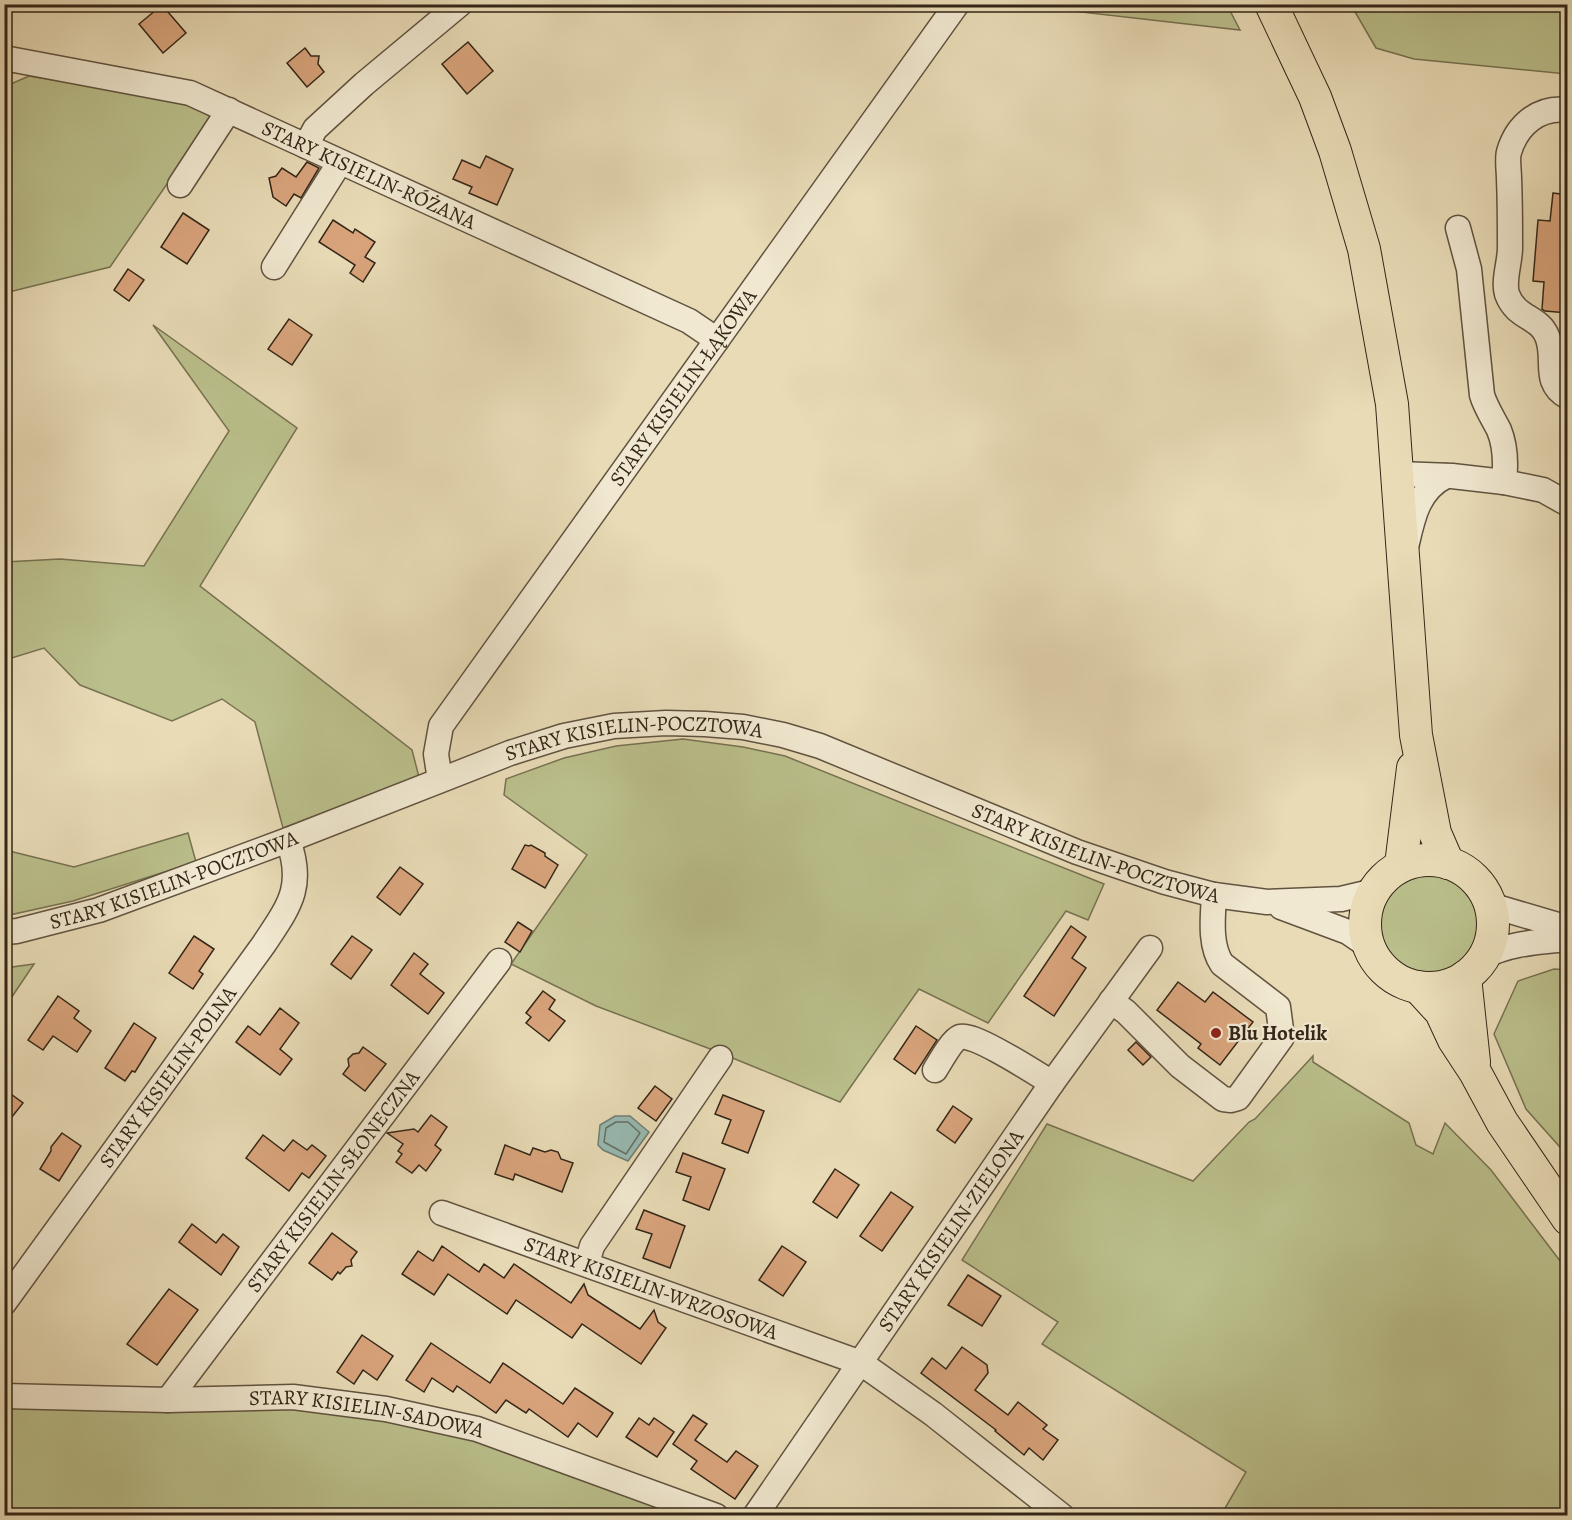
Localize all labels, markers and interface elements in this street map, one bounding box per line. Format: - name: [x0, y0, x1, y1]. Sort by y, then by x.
- street label: STARY KISIELIN-RÓŻANA: [257, 114, 481, 236]
- street label: STARY KISIELIN-ŁĄKOWA: [603, 282, 764, 492]
- street label: STARY KISIELIN-POCZTOWA: [502, 709, 766, 768]
- street label: STARY KISIELIN-POCZTOWA: [967, 796, 1223, 910]
- street label: STARY KISIELIN-POCZTOWA: [47, 823, 303, 936]
- street label: STARY KISIELIN-POLNA: [92, 980, 243, 1173]
- place label: Blu Hotelik: [1228, 1019, 1327, 1047]
- marker: Blu Hotelik: [1209, 1026, 1223, 1040]
- street label: STARY KISIELIN-SŁONECZNA: [240, 1064, 426, 1298]
- street label: STARY KISIELIN-ZIELONA: [872, 1123, 1030, 1337]
- street label: STARY KISIELIN-WRZOSOWA: [520, 1229, 783, 1346]
- street label: STARY KISIELIN-SADOWA: [249, 1383, 489, 1445]

